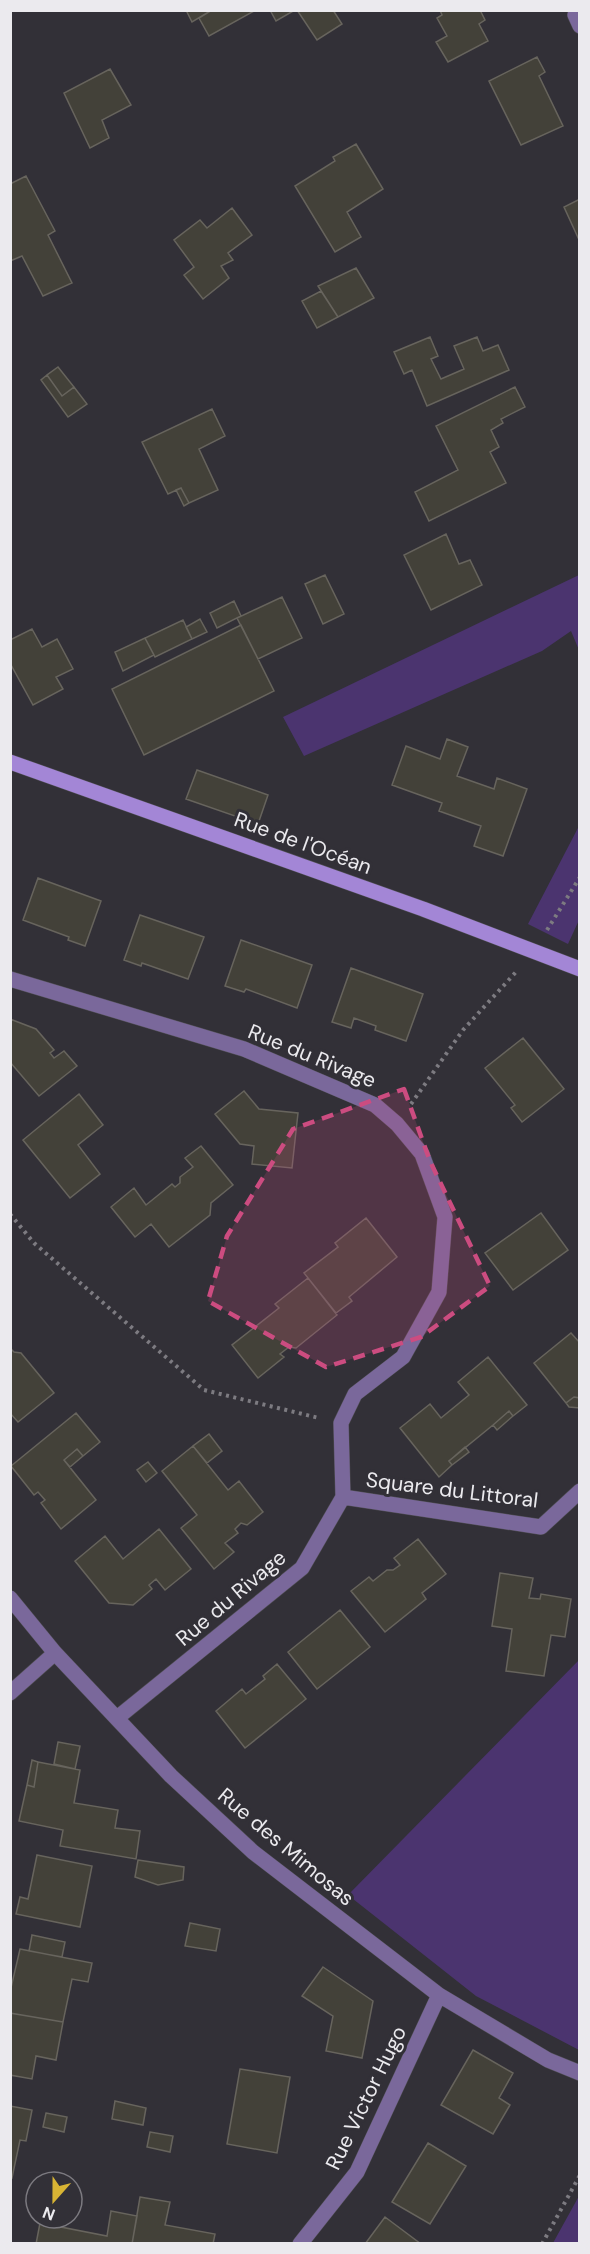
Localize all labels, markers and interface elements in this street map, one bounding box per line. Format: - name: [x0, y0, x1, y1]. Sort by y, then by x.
- street label: Rue de l'Océan: [230, 805, 376, 881]
- street label: Rue du Rivage: [244, 1018, 380, 1094]
- street label: Square du Littoral: [364, 1466, 540, 1514]
- street label: Rue du Rivage: [170, 1544, 292, 1652]
- street label: Rue des Mimosas: [212, 1782, 360, 1912]
- street label: Rue Victor Hugo: [319, 2021, 413, 2175]
- north arrow: [24, 2170, 84, 2230]
- text: N: [40, 2202, 58, 2225]

